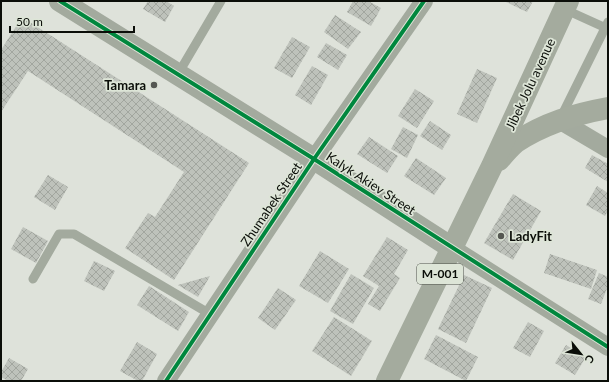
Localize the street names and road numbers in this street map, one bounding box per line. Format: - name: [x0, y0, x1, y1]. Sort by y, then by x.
- street label: Jibek Jolu avenue: [502, 35, 558, 132]
- street label: Kalyk Akiev Street: [323, 148, 419, 218]
- street label: Zhumabek Street: [237, 159, 305, 249]
- road number: М-001: [417, 264, 463, 284]

